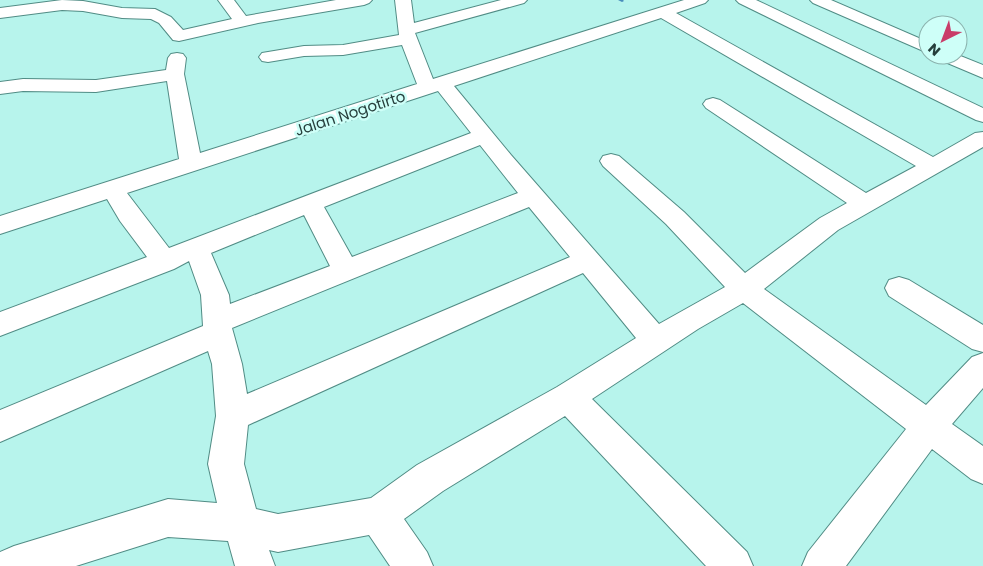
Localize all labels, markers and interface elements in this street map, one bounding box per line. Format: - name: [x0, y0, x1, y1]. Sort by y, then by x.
- north arrow: [918, 15, 968, 65]
- text: N: [924, 39, 945, 61]
- street label: Jalan Nogotirto: [292, 85, 408, 141]

